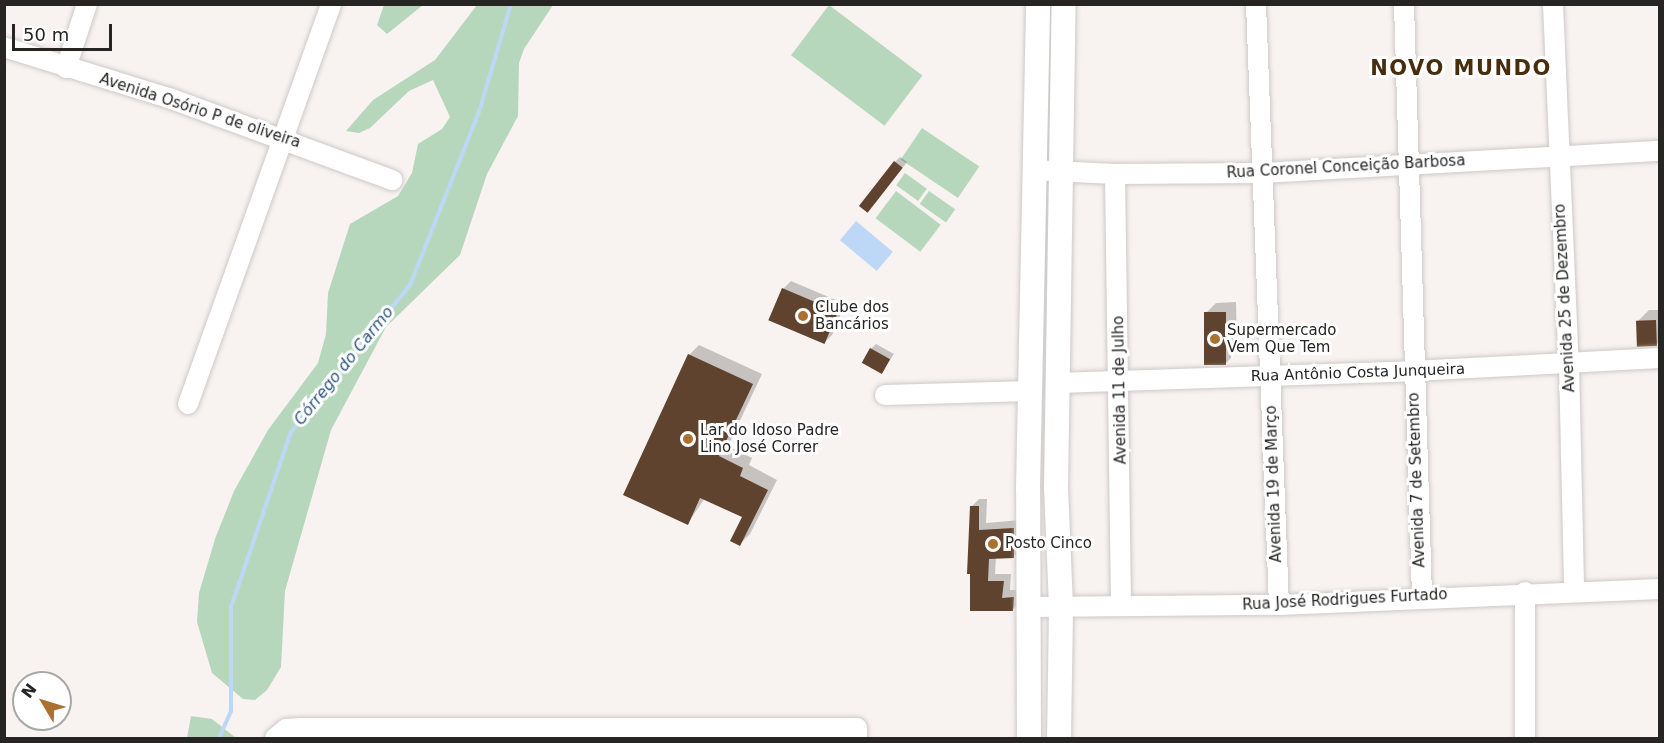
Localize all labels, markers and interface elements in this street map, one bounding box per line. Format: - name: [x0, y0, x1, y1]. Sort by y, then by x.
- scale bar: [15, 12, 116, 50]
- text: 50 m: [23, 24, 69, 45]
- district label: NOVO MUNDO: [1370, 55, 1552, 81]
- street label: Avenida Osório P de oliveira: [97, 70, 303, 152]
- street label: Rua Coronel Conceição Barbosa: [1226, 152, 1466, 182]
- street label: Avenida 25 de Dezembro: [1551, 203, 1579, 393]
- place label: Clube dos Bancários: [815, 298, 889, 333]
- water label: Córrego do Carmo: [290, 303, 398, 429]
- marker: Clube dos Bancários: [796, 309, 810, 323]
- street label: Avenida 11 de Julho: [1110, 315, 1130, 465]
- place label: Supermercado Vem Que Tem: [1227, 321, 1336, 356]
- marker: Supermercado Vem Que Tem: [1208, 332, 1222, 346]
- street label: Rua Antônio Costa Junqueira: [1251, 360, 1465, 386]
- street label: Avenida 7 de Setembro: [1405, 392, 1429, 568]
- street label: Avenida 19 de Março: [1262, 405, 1286, 563]
- place label: Lar do Idoso Padre Lino José Correr: [700, 421, 839, 456]
- marker: Lar do Idoso Padre Lino José Correr: [681, 432, 695, 446]
- place label: Posto Cinco: [1005, 535, 1092, 553]
- marker: Posto Cinco: [986, 537, 1000, 551]
- street label: Rua José Rodrigues Furtado: [1242, 586, 1448, 614]
- north arrow: [12, 671, 72, 731]
- text: N: [17, 680, 41, 702]

